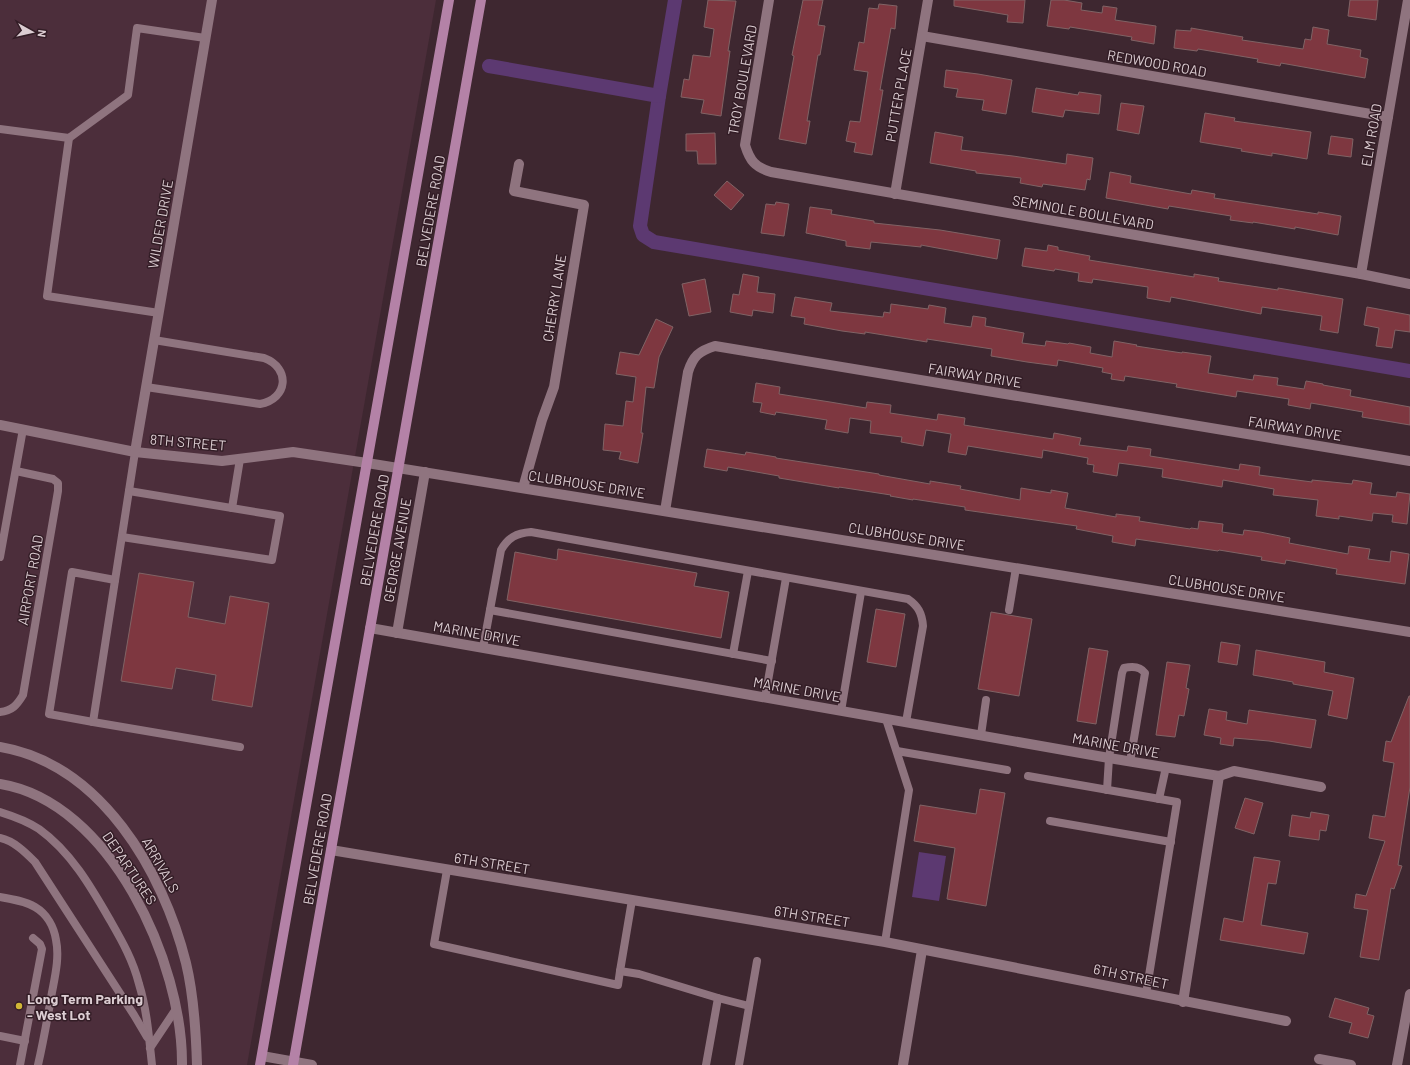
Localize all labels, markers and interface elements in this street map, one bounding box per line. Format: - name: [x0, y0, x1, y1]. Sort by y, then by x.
- north arrow: [12, 12, 52, 52]
- street label: TROY BOULEVARD: [724, 24, 760, 136]
- text: N: [35, 29, 49, 38]
- street label: REDWOOD ROAD: [1106, 46, 1208, 80]
- street label: PUTTER PLACE: [881, 47, 915, 143]
- street label: ELM ROAD: [1357, 102, 1385, 168]
- street label: BELVEDERE ROAD: [412, 154, 448, 268]
- street label: WILDER DRIVE: [144, 178, 176, 270]
- street label: SEMINOLE BOULEVARD: [1011, 191, 1155, 233]
- street label: CHERRY LANE: [539, 253, 569, 343]
- street label: FAIRWAY DRIVE: [927, 359, 1023, 391]
- street label: FAIRWAY DRIVE: [1247, 412, 1343, 444]
- street label: 8TH STREET: [149, 430, 227, 454]
- street label: CLUBHOUSE DRIVE: [527, 466, 647, 502]
- street label: BELVEDERE ROAD: [356, 473, 392, 587]
- street label: GEORGE AVENUE: [379, 497, 415, 603]
- street label: CLUBHOUSE DRIVE: [847, 518, 967, 554]
- street label: AIRPORT ROAD: [14, 534, 46, 626]
- street label: CLUBHOUSE DRIVE: [1167, 570, 1287, 606]
- street label: MARINE DRIVE: [432, 617, 522, 649]
- street label: MARINE DRIVE: [752, 673, 842, 705]
- street label: MARINE DRIVE: [1071, 729, 1161, 761]
- street label: BELVEDERE ROAD: [299, 792, 335, 906]
- street label: DEPARTURES: [99, 828, 161, 908]
- street label: ARRIVALS: [139, 834, 183, 896]
- street label: 6TH STREET: [453, 849, 531, 877]
- street label: 6TH STREET: [773, 902, 851, 930]
- street label: 6TH STREET: [1092, 960, 1170, 992]
- place label: Long Term Parking - West Lot: [27, 990, 143, 1023]
- marker: Long Term Parking - West Lot: [14, 1001, 24, 1011]

